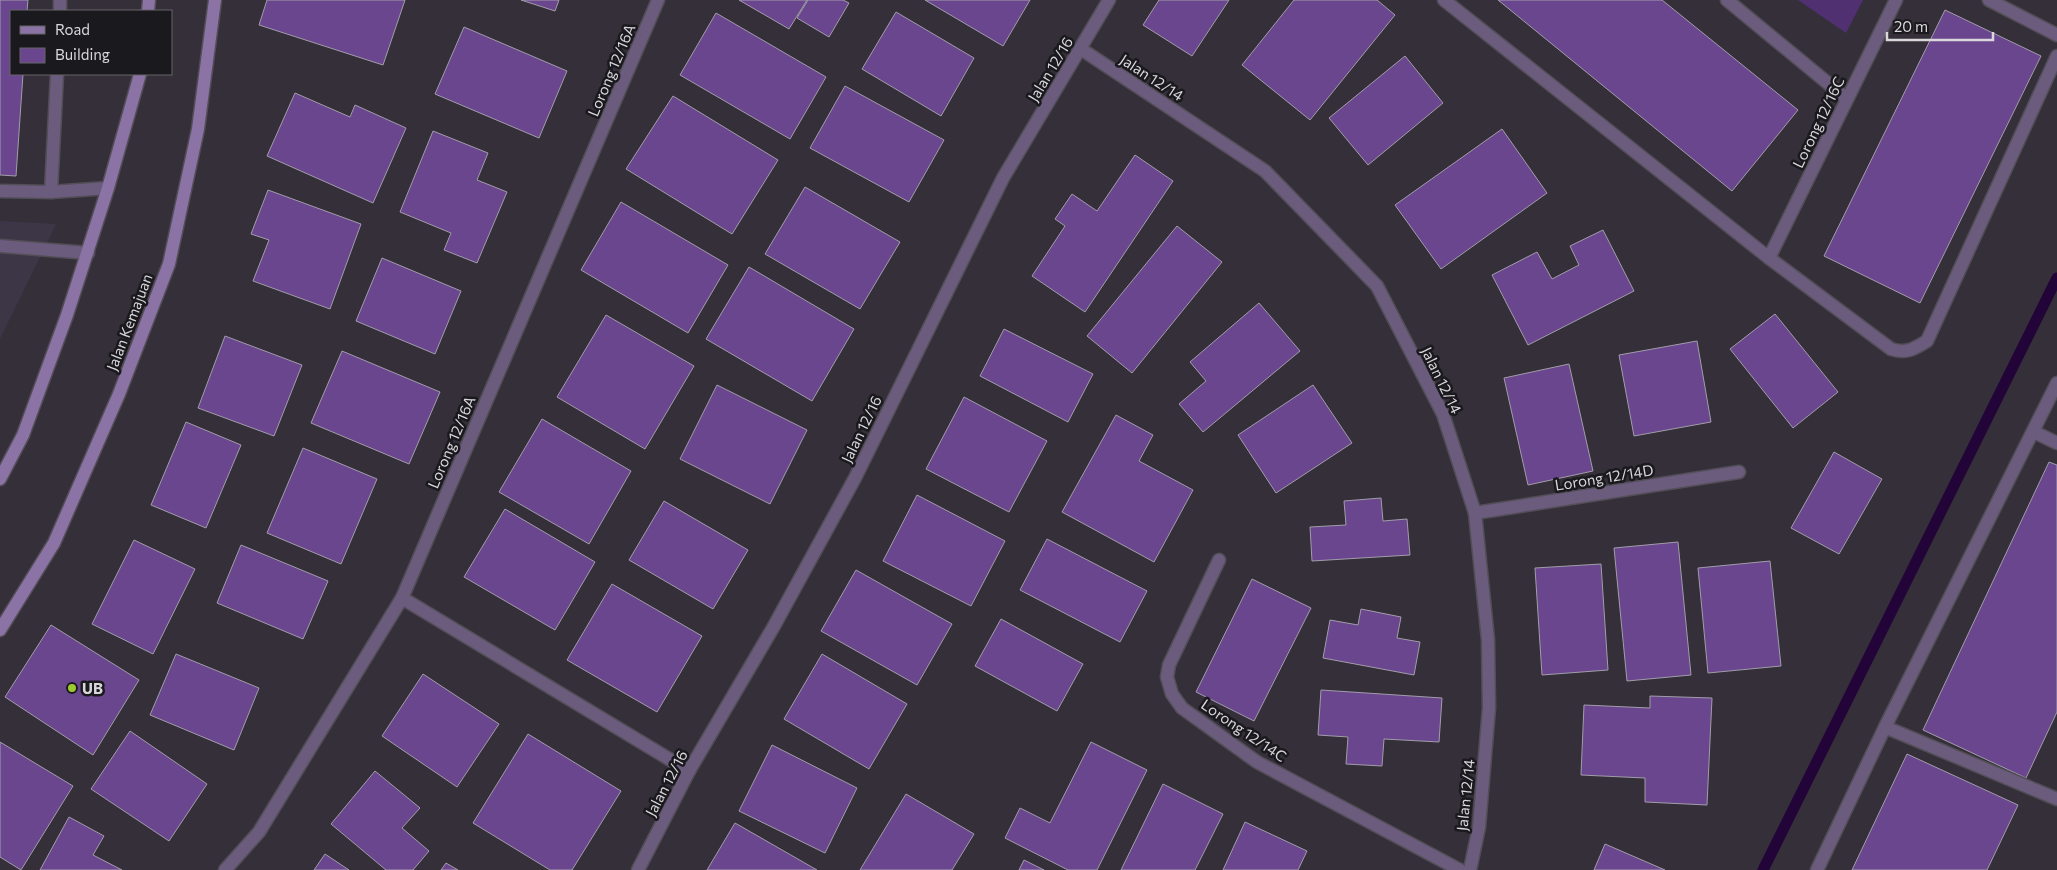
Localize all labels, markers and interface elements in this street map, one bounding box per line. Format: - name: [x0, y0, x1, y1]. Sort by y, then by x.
- legend: [10, 10, 172, 75]
- scale bar: [1887, 10, 1993, 42]
- text: 20 m: [1894, 17, 1928, 35]
- text: Road: [55, 20, 90, 38]
- street label: Lorong 12/16A: [583, 21, 639, 119]
- street label: Jalan 12/16: [1024, 33, 1076, 105]
- text: Building: [55, 45, 110, 63]
- street label: Jalan 12/14: [1117, 50, 1187, 104]
- street label: Lorong 12/16C: [1788, 74, 1848, 170]
- street label: Jalan Kemajuan: [102, 271, 156, 373]
- street label: Jalan 12/14: [1418, 344, 1466, 416]
- street label: Lorong 12/16A: [423, 393, 479, 491]
- street label: Jalan 12/16: [837, 393, 885, 465]
- street label: Lorong 12/14D: [1553, 460, 1655, 494]
- place label: UB: [82, 679, 103, 697]
- marker: UB: [66, 682, 78, 694]
- street label: Lorong 12/14C: [1198, 695, 1290, 765]
- street label: Jalan 12/16: [641, 747, 691, 819]
- street label: Jalan 12/14: [1452, 758, 1478, 832]

